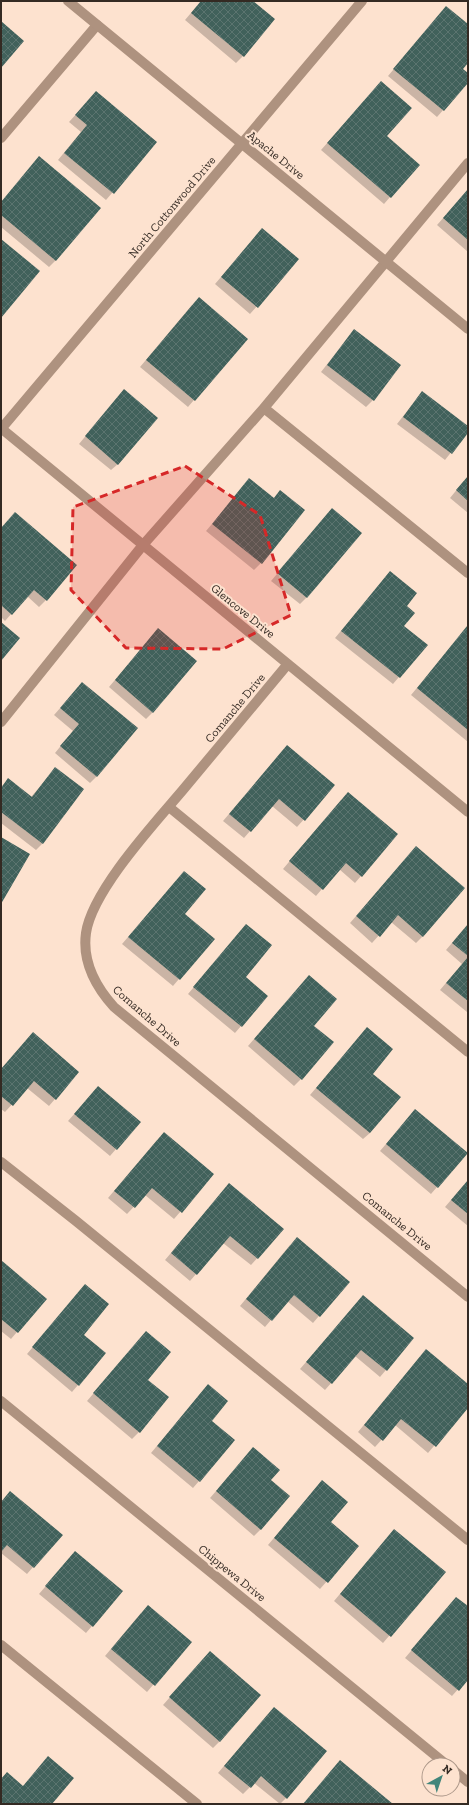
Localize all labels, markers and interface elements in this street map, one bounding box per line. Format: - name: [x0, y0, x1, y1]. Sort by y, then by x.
- street label: Apache Drive: [245, 128, 307, 182]
- street label: North Cottonwood Drive: [125, 153, 219, 261]
- street label: Glencove Drive: [208, 581, 278, 641]
- street label: Comanche Drive: [202, 670, 268, 745]
- street label: Comanche Drive: [110, 983, 184, 1050]
- street label: Comanche Drive: [359, 1189, 435, 1254]
- street label: Chippewa Drive: [196, 1542, 269, 1605]
- north arrow: [421, 1757, 461, 1797]
- text: N: [440, 1762, 455, 1778]

